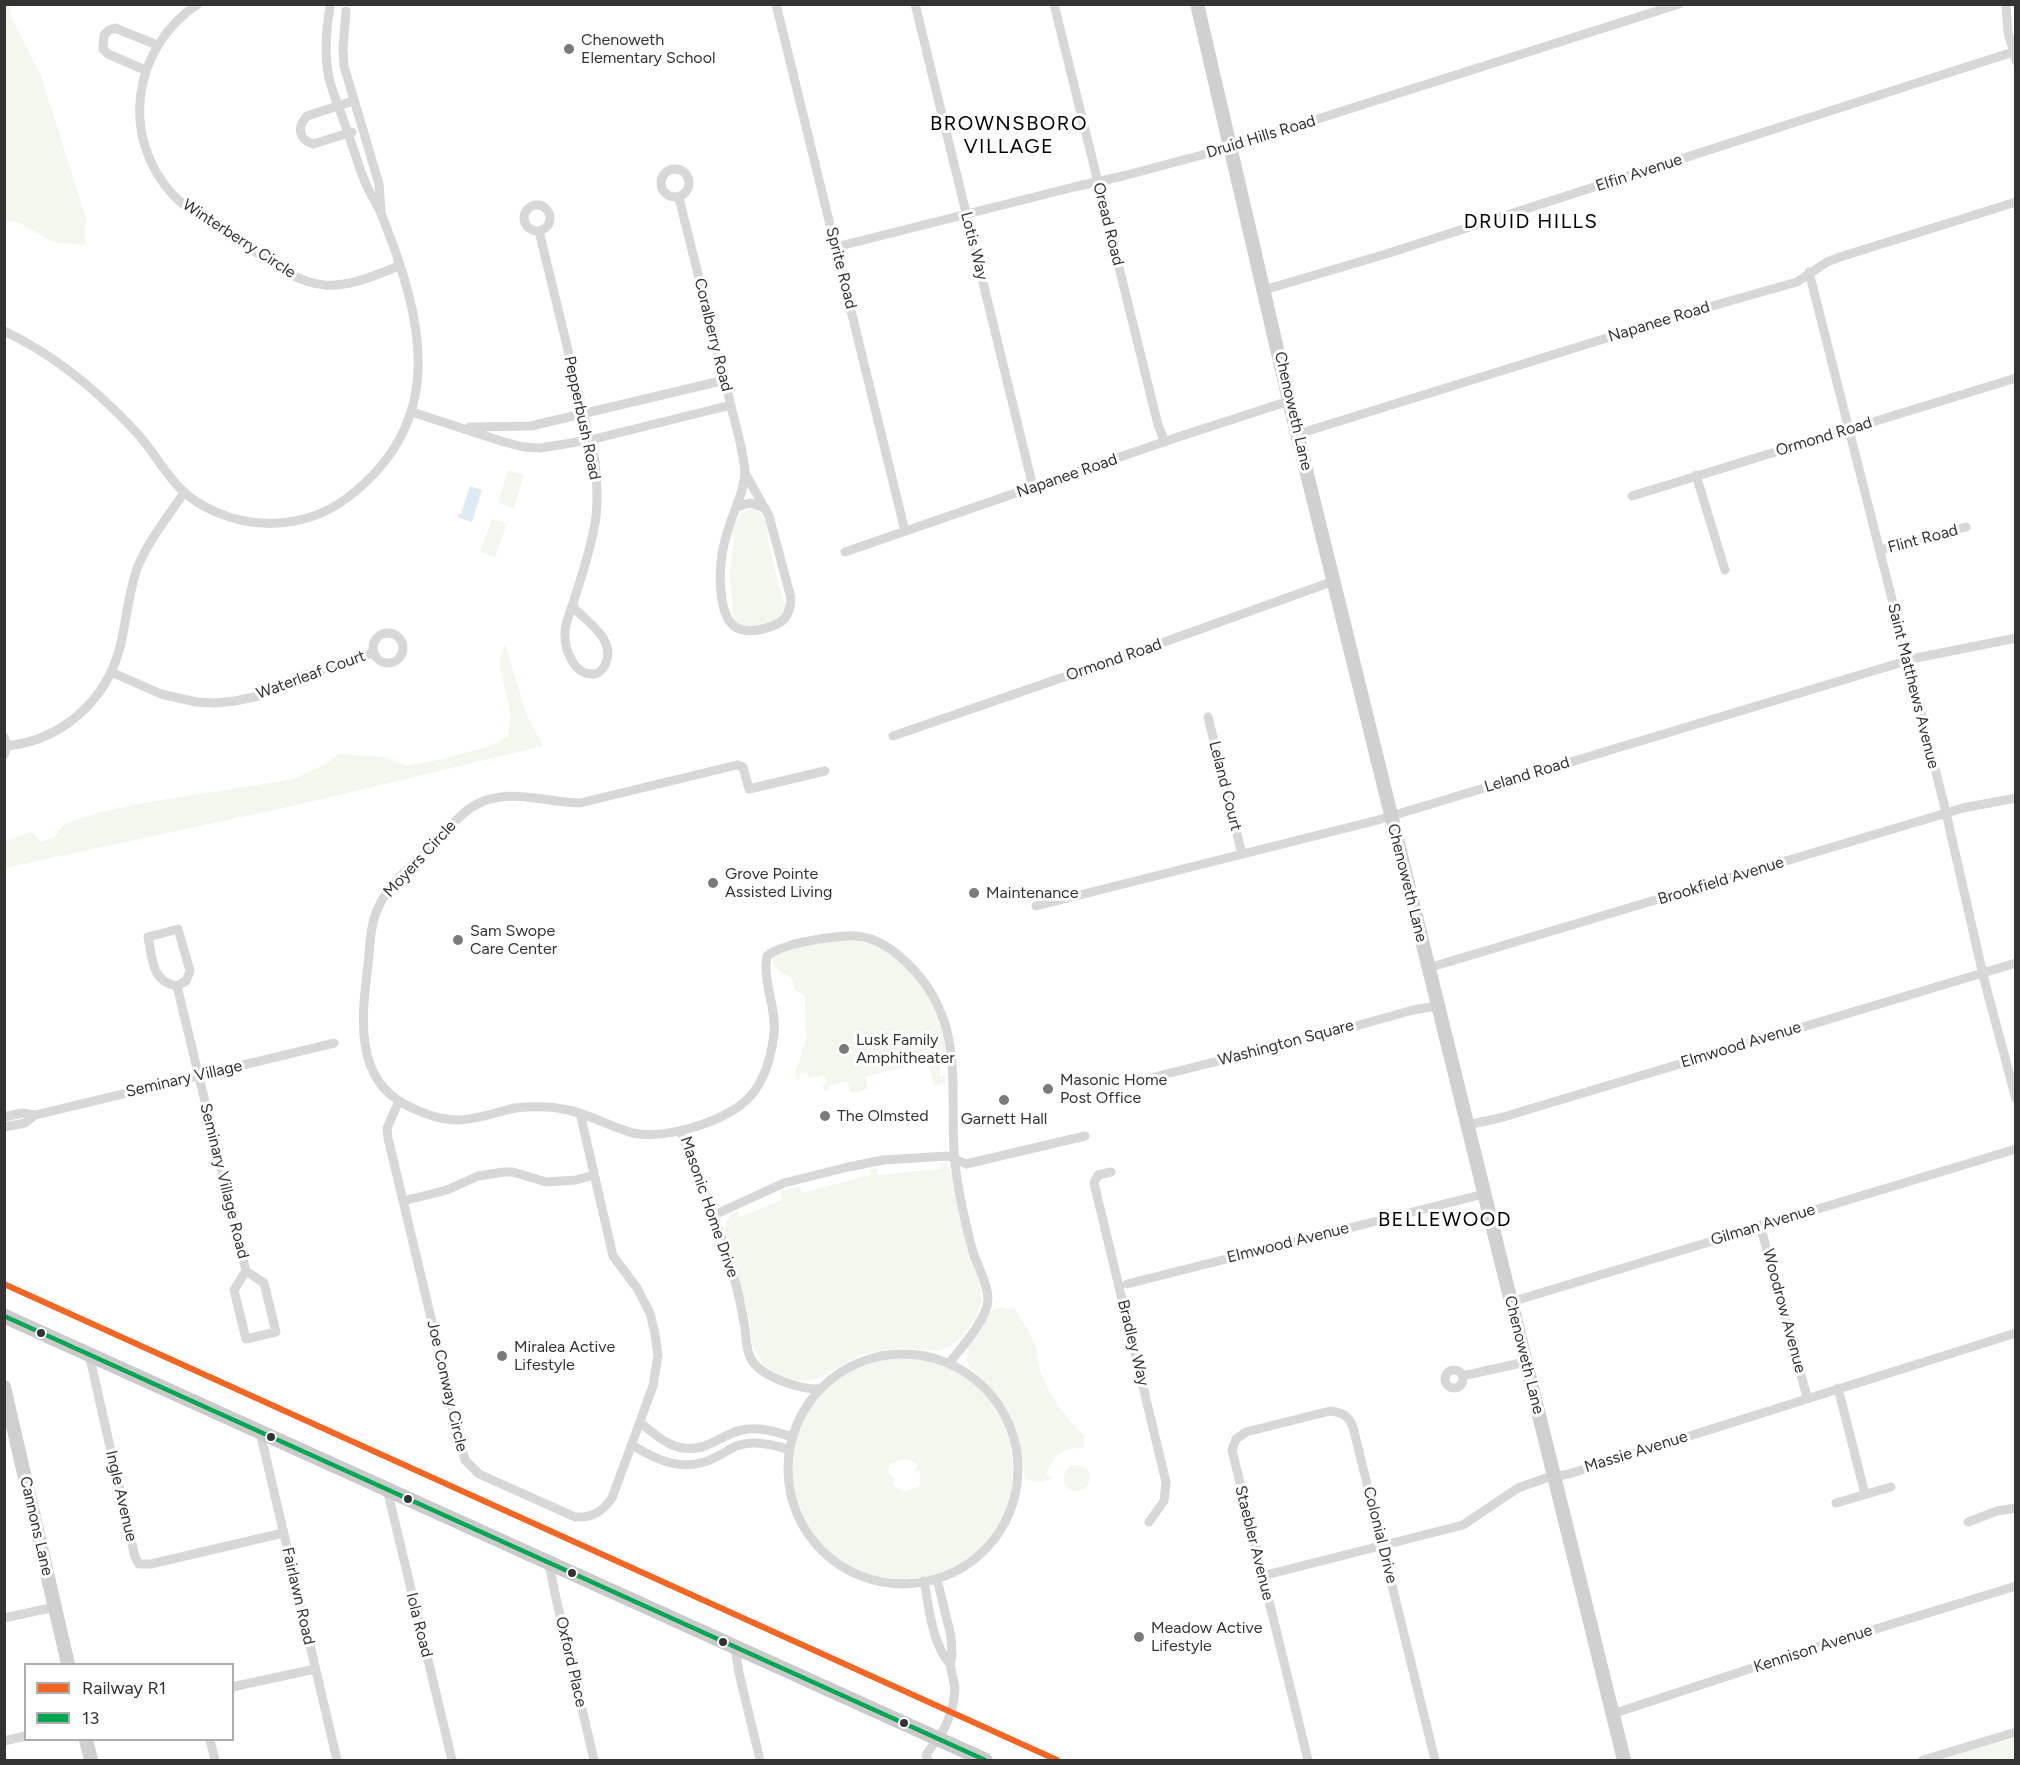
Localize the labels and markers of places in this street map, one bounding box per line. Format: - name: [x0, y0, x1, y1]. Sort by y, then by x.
- place label: Chenoweth Elementary School: [581, 30, 715, 68]
- marker: Chenoweth Elementary School: [562, 42, 576, 56]
- place label: Grove Pointe Assisted Living: [725, 864, 832, 902]
- marker: Grove Pointe Assisted Living: [706, 876, 720, 890]
- place label: Maintenance: [986, 883, 1078, 903]
- marker: Maintenance: [967, 886, 981, 900]
- place label: Sam Swope Care Center: [470, 921, 557, 959]
- marker: Sam Swope Care Center: [451, 933, 465, 947]
- place label: Lusk Family Amphitheater: [856, 1030, 955, 1068]
- marker: Lusk Family Amphitheater: [837, 1042, 851, 1056]
- place label: Masonic Home Post Office: [1060, 1070, 1167, 1108]
- marker: Masonic Home Post Office: [1041, 1082, 1055, 1096]
- marker: Garnett Hall: [997, 1093, 1011, 1107]
- place label: The Olmsted: [837, 1106, 929, 1126]
- marker: The Olmsted: [818, 1109, 832, 1123]
- place label: Garnett Hall: [961, 1109, 1047, 1129]
- unlabelled marker: [35, 1327, 47, 1339]
- place label: Miralea Active Lifestyle: [514, 1337, 615, 1375]
- marker: Miralea Active Lifestyle: [495, 1349, 509, 1363]
- unlabelled marker: [265, 1431, 277, 1443]
- unlabelled marker: [402, 1493, 414, 1505]
- unlabelled marker: [566, 1567, 578, 1579]
- place label: Meadow Active Lifestyle: [1151, 1618, 1262, 1656]
- marker: Meadow Active Lifestyle: [1132, 1630, 1146, 1644]
- unlabelled marker: [717, 1636, 729, 1648]
- unlabelled marker: [898, 1717, 910, 1729]

